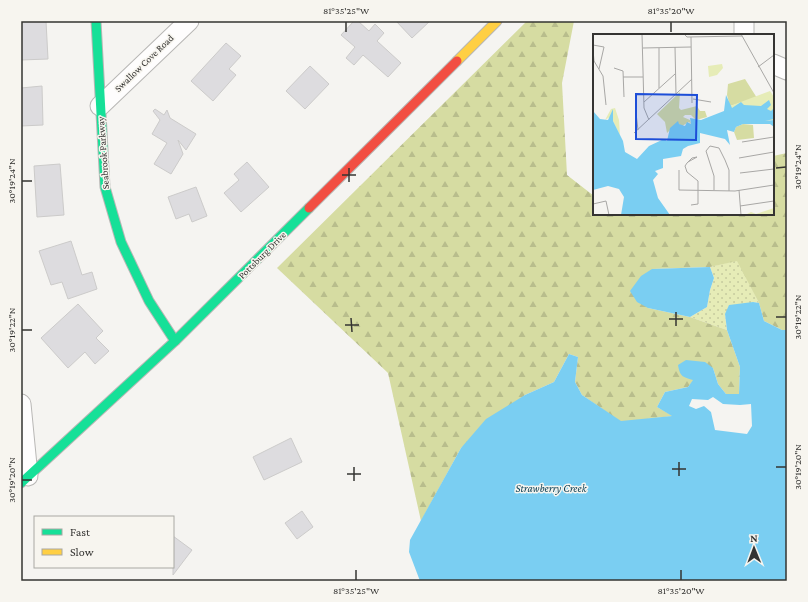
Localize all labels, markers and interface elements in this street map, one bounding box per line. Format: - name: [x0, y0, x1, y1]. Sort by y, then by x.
- text: 81°35'25"W: [323, 5, 370, 16]
- text: 81°35'20"W: [647, 5, 695, 16]
- street label: Swallow Cove Road: [112, 32, 176, 94]
- inset map: [593, 34, 774, 215]
- street label: Seabrook Parkway: [95, 116, 111, 190]
- text: 30°19'24"N: [792, 144, 803, 190]
- text: 30°19'24"N: [6, 158, 17, 204]
- street label: Pottsburg Drive: [236, 229, 288, 281]
- text: 30°19'22"N: [792, 294, 803, 339]
- text: 30°19'22"N: [6, 307, 17, 352]
- text: 30°19'20"N: [792, 444, 803, 490]
- text: 30°19'20"N: [6, 457, 17, 503]
- water label: Strawberry Creek: [516, 482, 588, 495]
- legend: [34, 516, 174, 568]
- text: Fast: [70, 525, 91, 539]
- north arrow: [734, 528, 774, 568]
- text: N: [750, 532, 758, 544]
- text: Slow: [70, 545, 94, 559]
- text: 81°35'25"W: [333, 585, 380, 596]
- text: 81°35'20"W: [657, 585, 705, 596]

